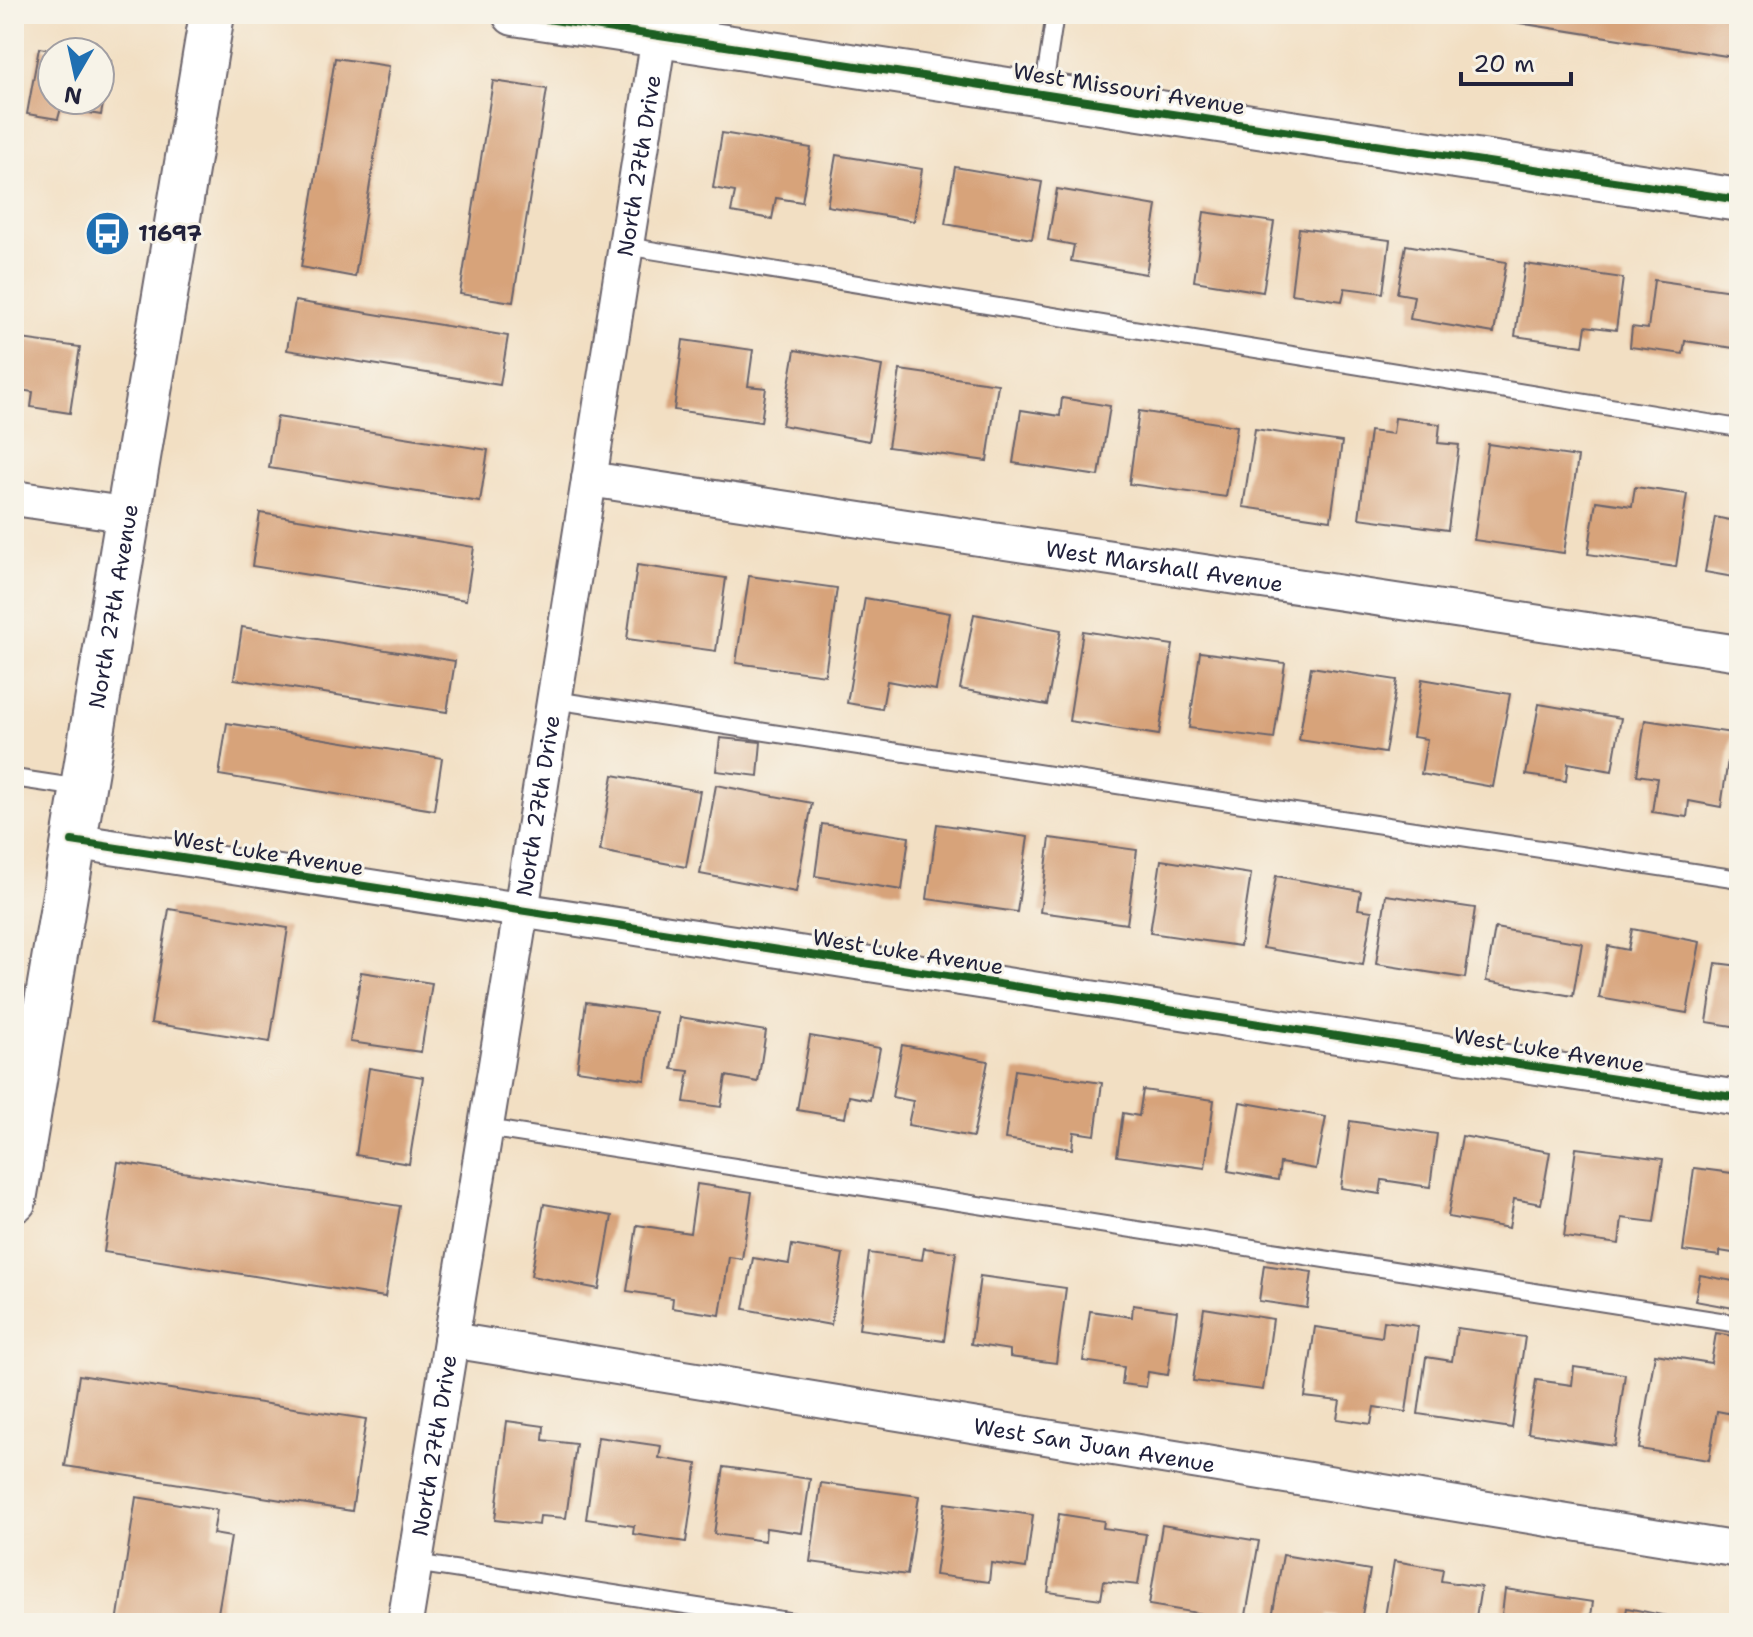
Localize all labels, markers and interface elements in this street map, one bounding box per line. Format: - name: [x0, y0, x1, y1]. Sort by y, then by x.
- north arrow: [36, 36, 116, 116]
- scale bar: [1461, 36, 1571, 86]
- text: 20 m: [1473, 48, 1535, 80]
- street label: West Missouri Avenue: [1011, 56, 1247, 122]
- street label: North 27th Drive: [610, 73, 667, 258]
- text: N: [62, 80, 84, 111]
- bus stop icon: 11697: [83, 209, 131, 257]
- place label: 11697: [138, 219, 202, 248]
- street label: North 27th Avenue: [82, 502, 145, 711]
- street label: West Marshall Avenue: [1044, 534, 1285, 598]
- street label: North 27th Drive: [509, 713, 566, 899]
- street label: West Luke Avenue: [170, 824, 366, 882]
- street label: West Luke Avenue: [810, 923, 1006, 981]
- street label: West Luke Avenue: [1451, 1021, 1647, 1079]
- street label: North 27th Drive: [405, 1353, 463, 1538]
- street label: West San Juan Avenue: [972, 1411, 1217, 1479]

